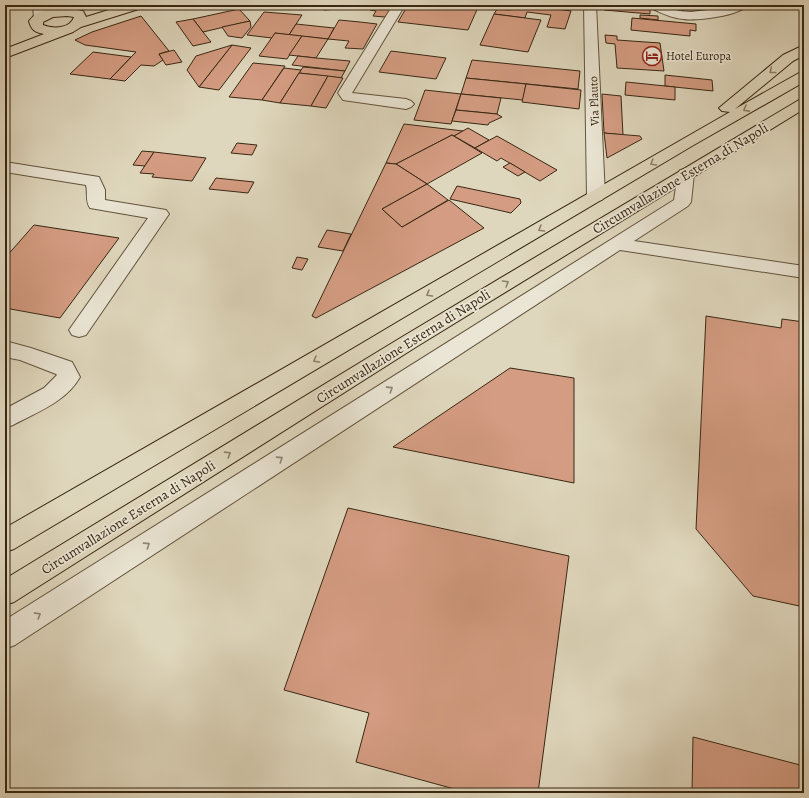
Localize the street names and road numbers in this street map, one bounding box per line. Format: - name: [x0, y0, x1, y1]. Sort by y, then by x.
- street label: Via Plauto: [585, 76, 603, 127]
- street label: Circumvallazione Esterna di Napoli: [589, 118, 772, 239]
- street label: Circumvallazione Esterna di Napoli: [313, 285, 494, 408]
- street label: Circumvallazione Esterna di Napoli: [38, 456, 219, 579]

